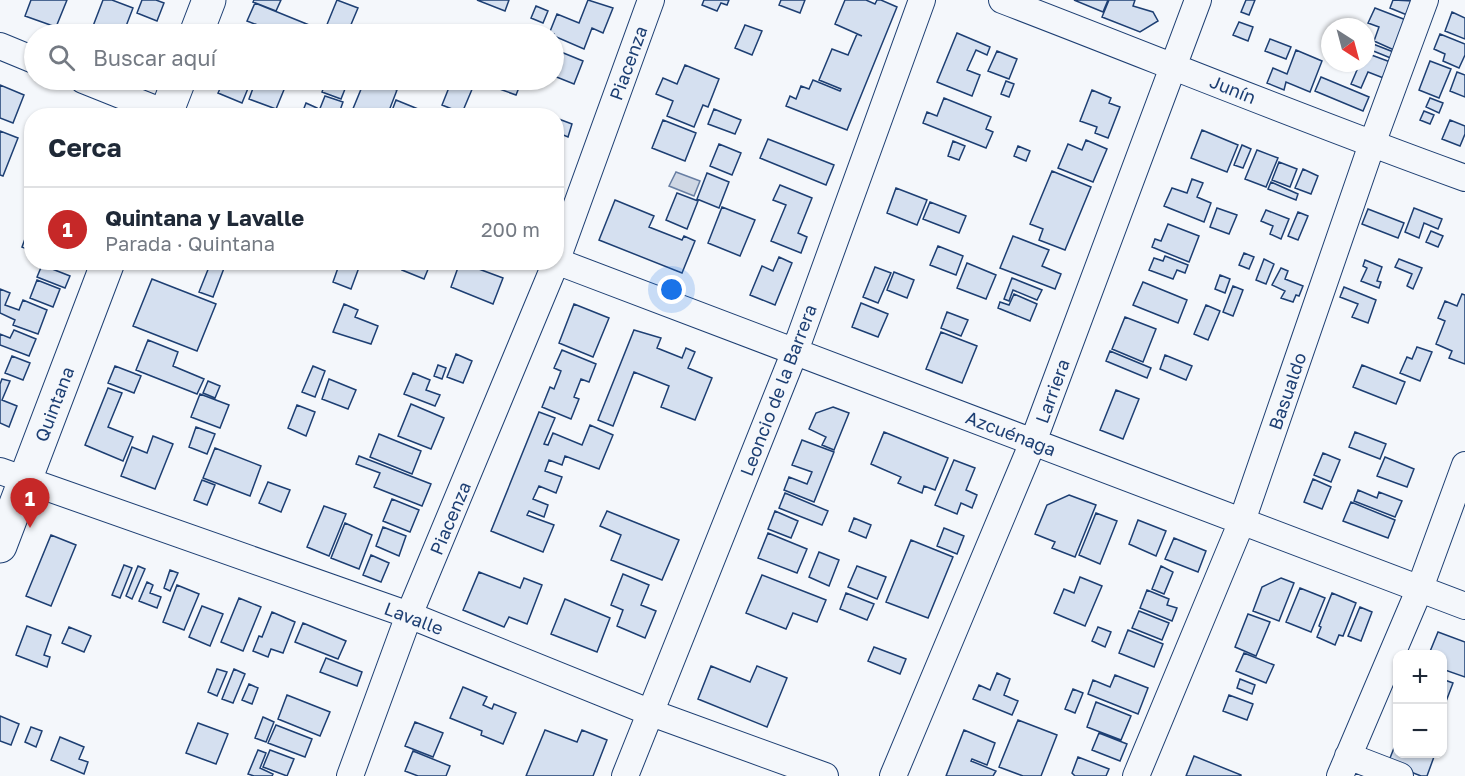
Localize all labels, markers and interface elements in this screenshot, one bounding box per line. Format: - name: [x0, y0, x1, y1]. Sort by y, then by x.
- north arrow: [1321, 18, 1375, 72]
- street label: Piacenza: [604, 23, 652, 103]
- search box: [24, 24, 564, 90]
- icon: search: [45, 41, 78, 74]
- text: Buscar aquí: [93, 44, 216, 71]
- street label: Junín: [1207, 70, 1259, 108]
- text: Cerca: [48, 132, 122, 163]
- text: Quintana y Lavalle: [105, 204, 304, 231]
- text: 1: [62, 217, 73, 241]
- text: 200 m: [481, 217, 540, 241]
- text: Parada · Quintana: [105, 231, 275, 255]
- your location: [657, 275, 686, 304]
- street label: Leoncio de la Barrera: [735, 301, 821, 479]
- street label: Basualdo: [1264, 349, 1310, 433]
- street label: Larriera: [1030, 356, 1074, 426]
- street label: Quintana: [30, 363, 78, 445]
- street label: Azcuénaga: [963, 406, 1059, 460]
- pin: 1: [10, 478, 50, 528]
- street label: Piacenza: [425, 478, 475, 558]
- street label: Lavalle: [381, 597, 447, 639]
- map controls: [1393, 650, 1447, 758]
- button: +: [1393, 650, 1447, 704]
- button: −: [1393, 704, 1447, 758]

